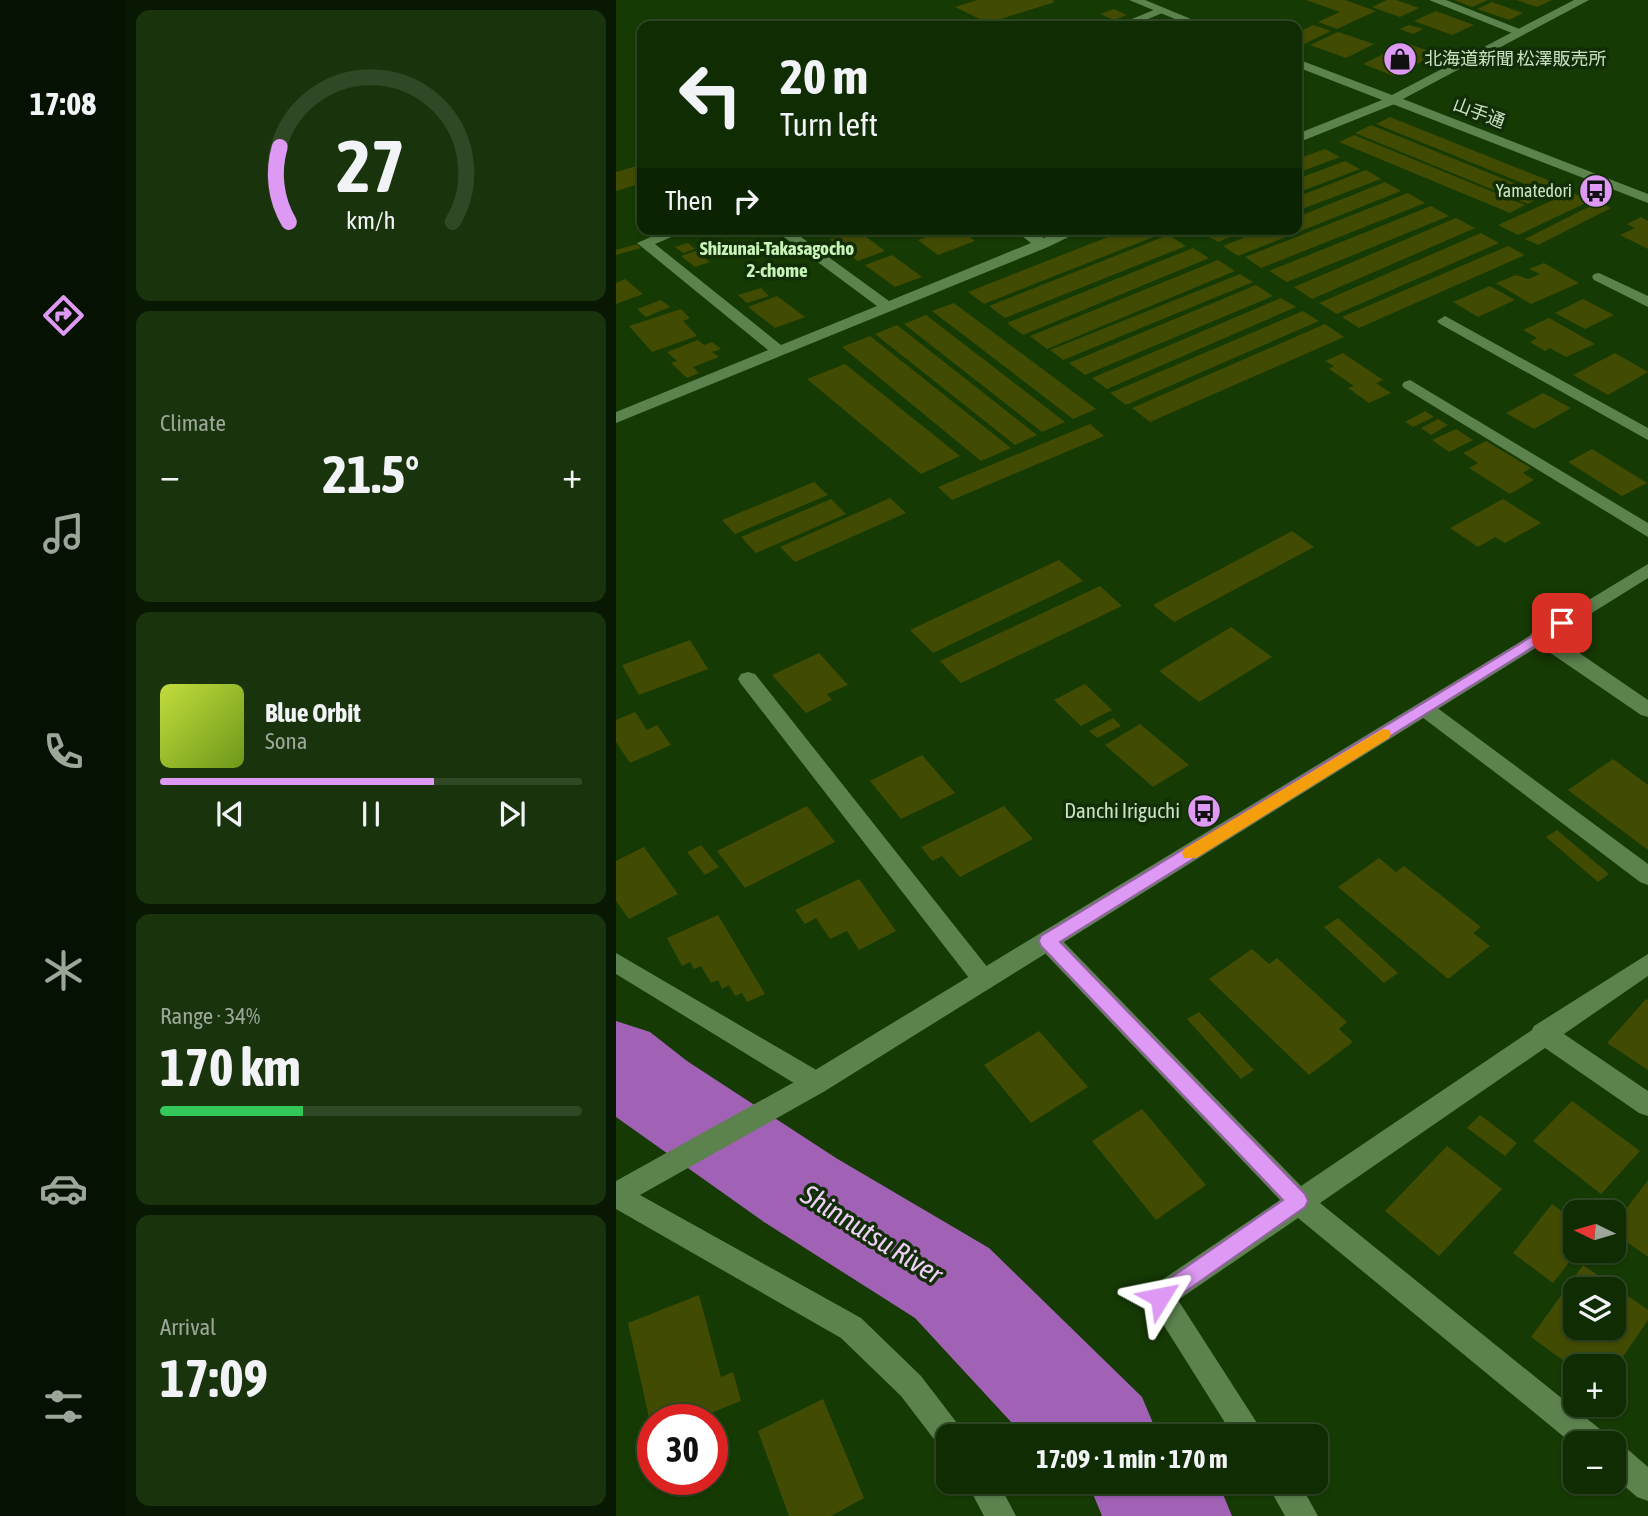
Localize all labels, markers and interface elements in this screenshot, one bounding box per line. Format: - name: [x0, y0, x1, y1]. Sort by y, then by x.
- shop icon: 北海道新聞 松澤販売所: [1381, 40, 1419, 78]
- text: 20 m: [780, 48, 868, 104]
- place label: 北海道新聞 松澤販売所: [1424, 48, 1606, 69]
- icon: left: [665, 49, 756, 140]
- text: 17:08: [30, 85, 96, 122]
- street label: 山手通: [1450, 93, 1508, 132]
- text: Turn left: [780, 106, 878, 143]
- text: 27: [337, 124, 405, 207]
- bus stop icon: Yamatedori: [1577, 172, 1615, 210]
- place label: Yamatedori: [1496, 180, 1572, 201]
- icon: right: [727, 182, 765, 220]
- text: Then: [665, 186, 713, 216]
- text: km/h: [346, 205, 396, 233]
- district label: Shizunai-Takasagocho 2-chome: [700, 237, 854, 281]
- icon: directions: [39, 291, 88, 340]
- text: Climate: [160, 410, 226, 436]
- text: 21.5°: [323, 444, 419, 504]
- text: −: [160, 453, 180, 496]
- text: +: [562, 453, 582, 496]
- icon: music: [39, 509, 88, 558]
- pin: [1532, 593, 1592, 653]
- icon: arrive: [1543, 604, 1581, 642]
- text: Blue Orbit: [265, 698, 361, 728]
- icon: phone: [39, 727, 88, 776]
- text: Sona: [265, 728, 307, 754]
- bus stop icon: Danchi Iriguchi: [1185, 792, 1223, 830]
- icon: previous: [211, 795, 249, 833]
- icon: pause: [352, 795, 390, 833]
- icon: next: [493, 795, 531, 833]
- place label: Danchi Iriguchi: [1064, 798, 1180, 822]
- icon: climate: [39, 946, 88, 995]
- text: Range · 34%: [160, 1003, 260, 1029]
- text: 170 km: [160, 1037, 301, 1097]
- icon: car: [39, 1164, 88, 1213]
- water label: Shinnutsu River: [795, 1177, 950, 1291]
- north arrow: [1563, 1200, 1626, 1264]
- map controls: [1563, 1200, 1626, 1494]
- position arrow: [1123, 1260, 1197, 1334]
- button: layers: [1563, 1277, 1626, 1340]
- text: Arrival: [160, 1314, 216, 1340]
- text: 17:09: [160, 1348, 268, 1408]
- button: +: [1563, 1354, 1626, 1417]
- icon: filters: [39, 1382, 88, 1431]
- speed limit sign: 30: [637, 1404, 728, 1495]
- button: −: [1563, 1431, 1626, 1494]
- text: 17:09 · 1 min · 170 m: [1036, 1444, 1228, 1474]

